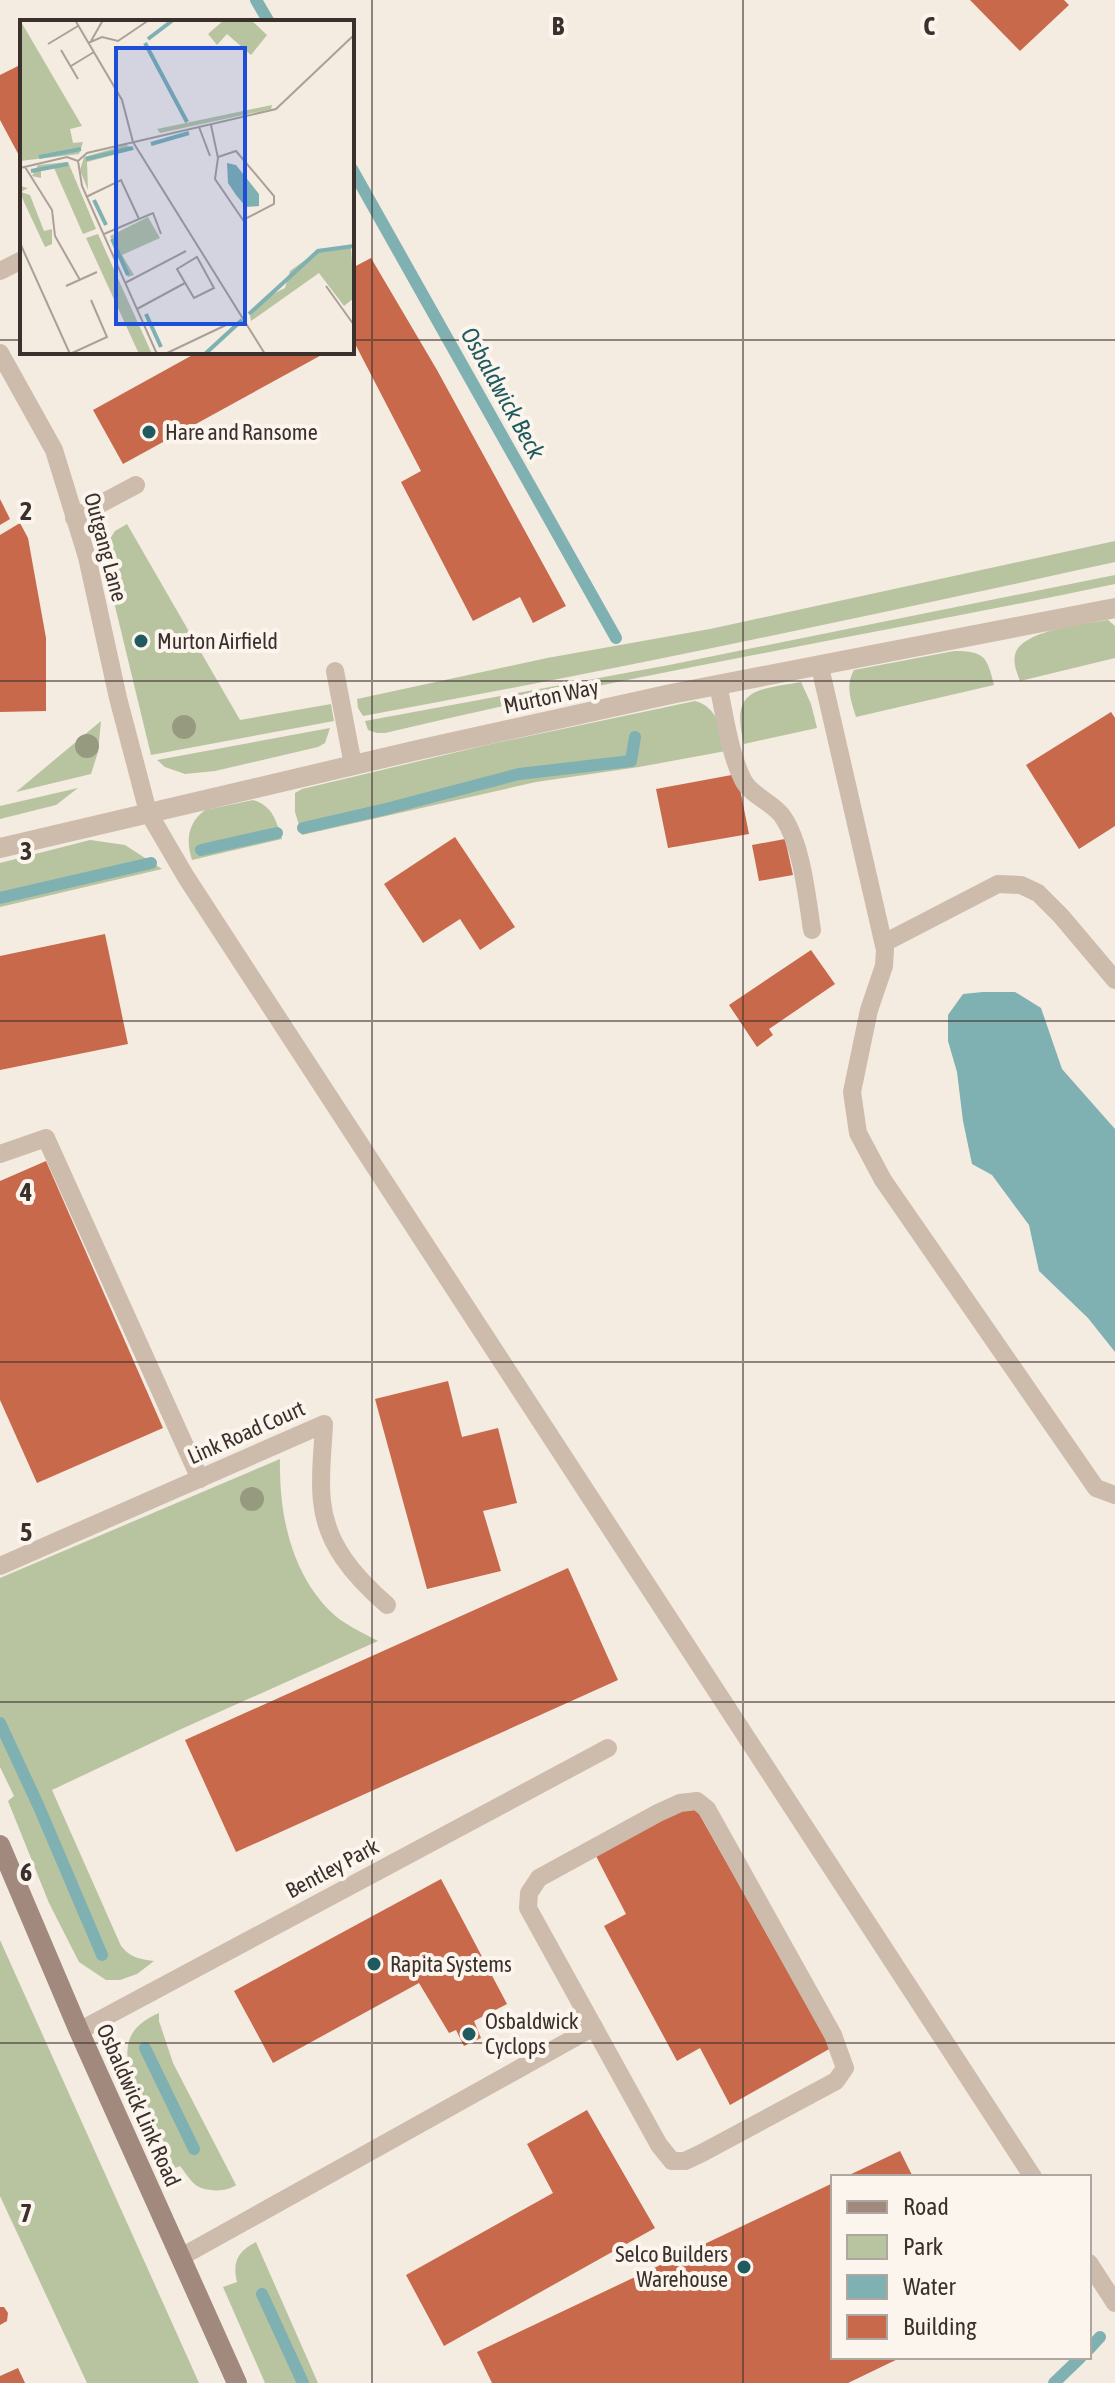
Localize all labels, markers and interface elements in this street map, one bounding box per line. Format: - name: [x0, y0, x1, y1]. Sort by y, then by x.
- text: B: [552, 11, 565, 41]
- text: C: [923, 11, 935, 41]
- inset map: [20, 20, 354, 354]
- water label: Osbaldwick Beck: [456, 323, 550, 464]
- place label: Hare and Ransome: [165, 419, 318, 445]
- marker: Hare and Ransome: [140, 423, 158, 441]
- street label: Outgang Lane: [79, 490, 133, 604]
- text: 2: [20, 496, 32, 526]
- place label: Murton Airfield: [157, 628, 278, 654]
- marker: Murton Airfield: [132, 632, 150, 650]
- street label: Murton Way: [501, 673, 601, 719]
- text: 3: [20, 836, 32, 866]
- text: 4: [19, 1177, 32, 1207]
- street label: Link Road Court: [183, 1395, 309, 1469]
- text: 5: [20, 1517, 32, 1547]
- street label: Bentley Park: [281, 1833, 383, 1903]
- text: 6: [20, 1857, 32, 1887]
- place label: Rapita Systems: [390, 1951, 512, 1977]
- marker: Rapita Systems: [365, 1955, 383, 1973]
- place label: Osbaldwick Cyclops: [485, 2008, 579, 2059]
- street label: Osbaldwick Link Road: [91, 2020, 187, 2190]
- marker: Osbaldwick Cyclops: [460, 2025, 478, 2043]
- legend: [831, 2175, 1091, 2359]
- text: Road: [903, 2193, 949, 2220]
- text: 7: [20, 2198, 32, 2228]
- text: Park: [903, 2233, 944, 2260]
- place label: Selco Builders Warehouse: [615, 2241, 728, 2292]
- marker: Selco Builders Warehouse: [735, 2258, 753, 2276]
- text: Water: [903, 2273, 956, 2300]
- text: Building: [903, 2313, 977, 2340]

